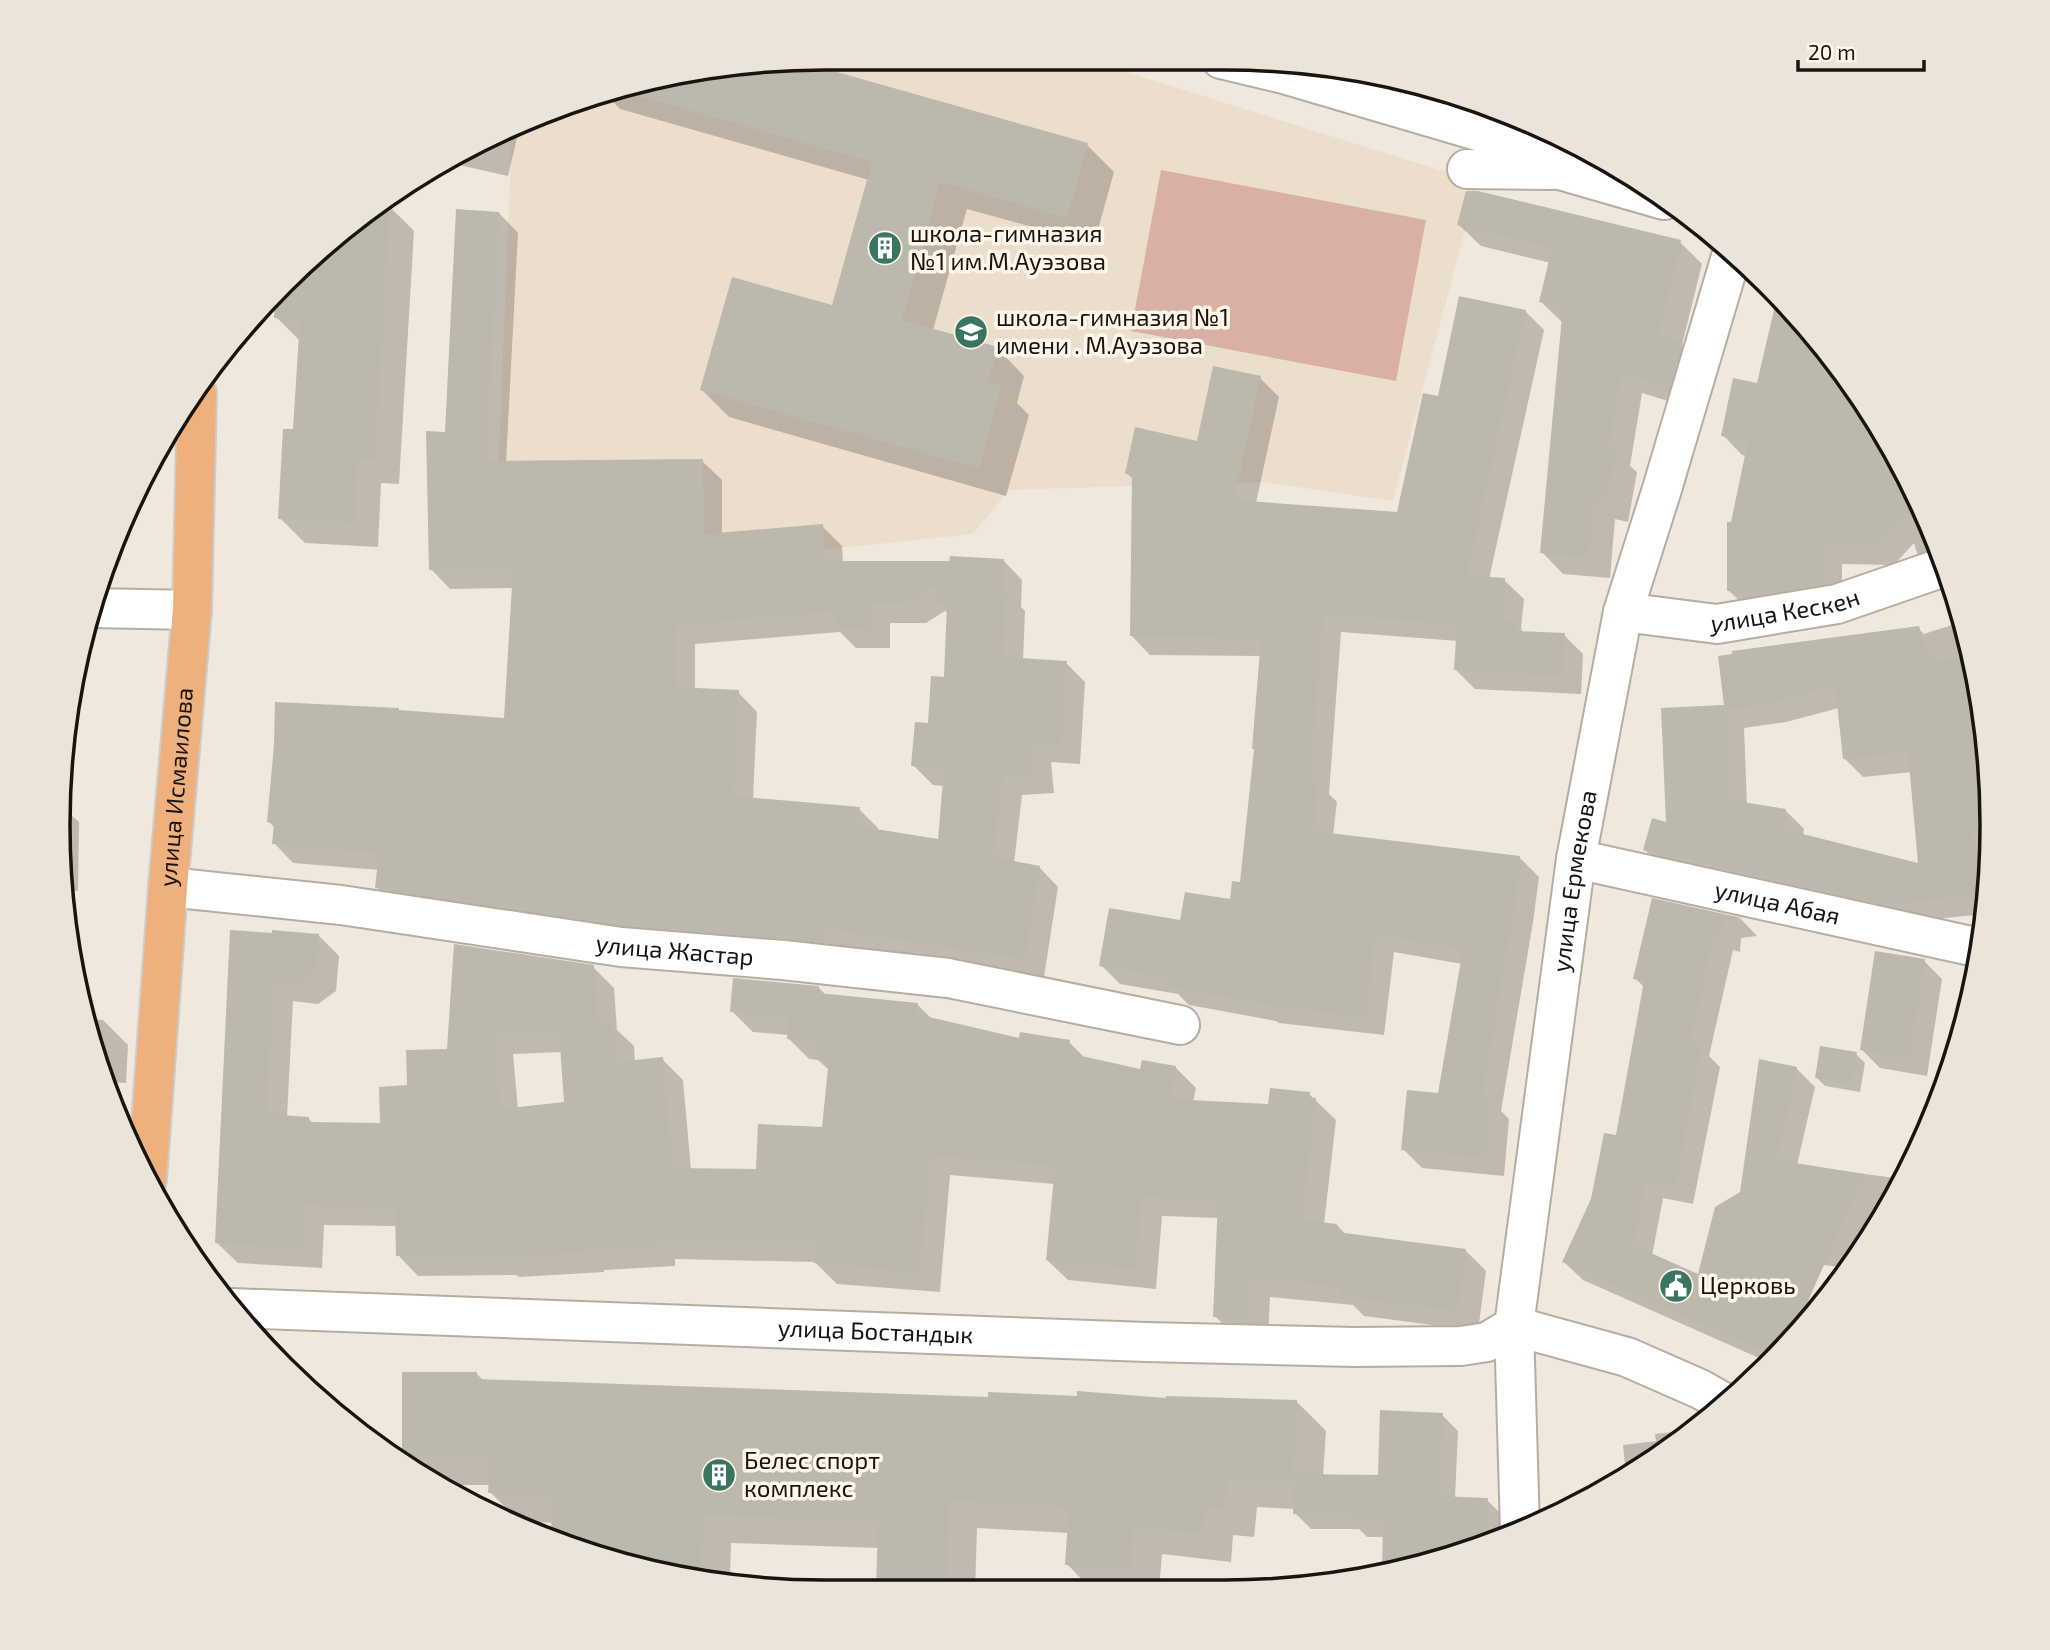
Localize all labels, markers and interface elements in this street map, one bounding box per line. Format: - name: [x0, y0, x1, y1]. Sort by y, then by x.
- scale bar: [1798, 28, 1924, 72]
- text: 20 m: [1808, 39, 1856, 64]
- place label: школа-гимназия №1 им.М.Ауэзова: [910, 218, 1106, 276]
- building icon: школа-гимназия №1 им.М.Ауэзова: [866, 229, 904, 267]
- place label: школа-гимназия №1 имени . М.Ауэзова: [996, 302, 1229, 360]
- school or university icon: школа-гимназия №1 имени . М.Ауэзова: [952, 313, 990, 351]
- street label: улица Кескен: [1709, 581, 1863, 639]
- street label: улица Исмаилова: [152, 686, 198, 888]
- street label: улица Ермекова: [1545, 788, 1602, 974]
- street label: улица Абая: [1712, 874, 1843, 930]
- street label: улица Жастар: [594, 927, 755, 971]
- public building icon: Церковь: [1657, 1267, 1695, 1305]
- place label: Церковь: [1700, 1270, 1796, 1299]
- street label: улица Бостандык: [777, 1312, 974, 1349]
- place label: Белес спорт комплекс: [744, 1445, 880, 1502]
- building icon: Белес спорт комплекс: [700, 1456, 738, 1494]

